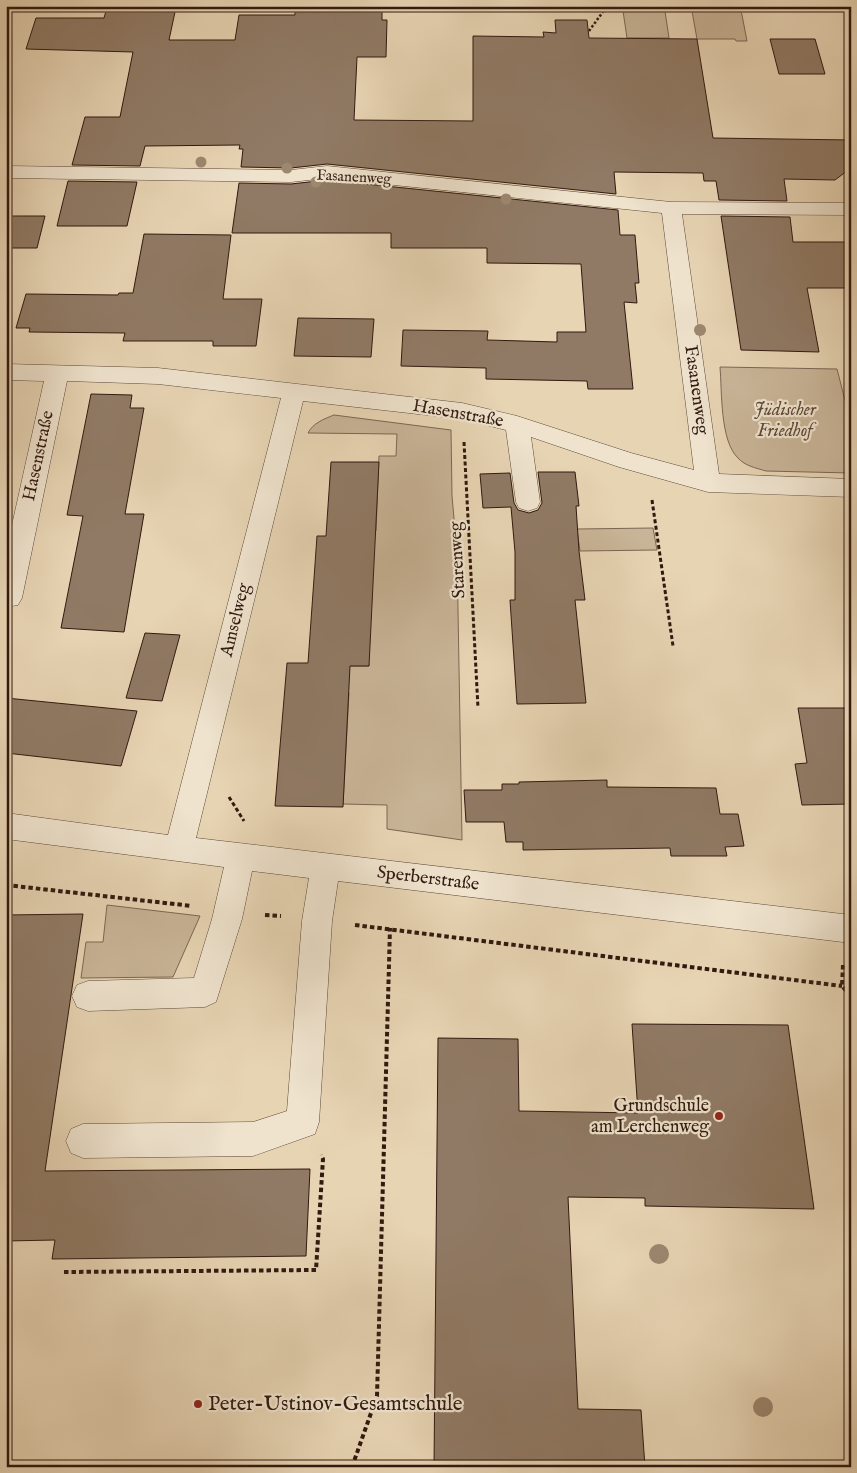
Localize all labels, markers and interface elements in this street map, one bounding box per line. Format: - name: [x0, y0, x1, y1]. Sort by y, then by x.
- street label: Fasanenweg: [316, 166, 393, 188]
- street label: Fasanenweg: [678, 344, 714, 436]
- street label: Hasenstraße: [411, 395, 505, 433]
- park label: Jüdischer Friedhof: [754, 399, 817, 443]
- street label: Hasenstraße: [18, 409, 60, 503]
- street label: Starenweg: [444, 521, 472, 599]
- street label: Amselweg: [216, 581, 256, 660]
- street label: Sperberstraße: [376, 861, 480, 897]
- place label: Grundschule am Lerchenweg: [591, 1095, 709, 1139]
- marker: Grundschule am Lerchenweg: [713, 1110, 725, 1122]
- place label: Peter-Ustinov-Gesamtschule: [208, 1391, 463, 1418]
- marker: Peter-Ustinov-Gesamtschule: [192, 1398, 204, 1410]

